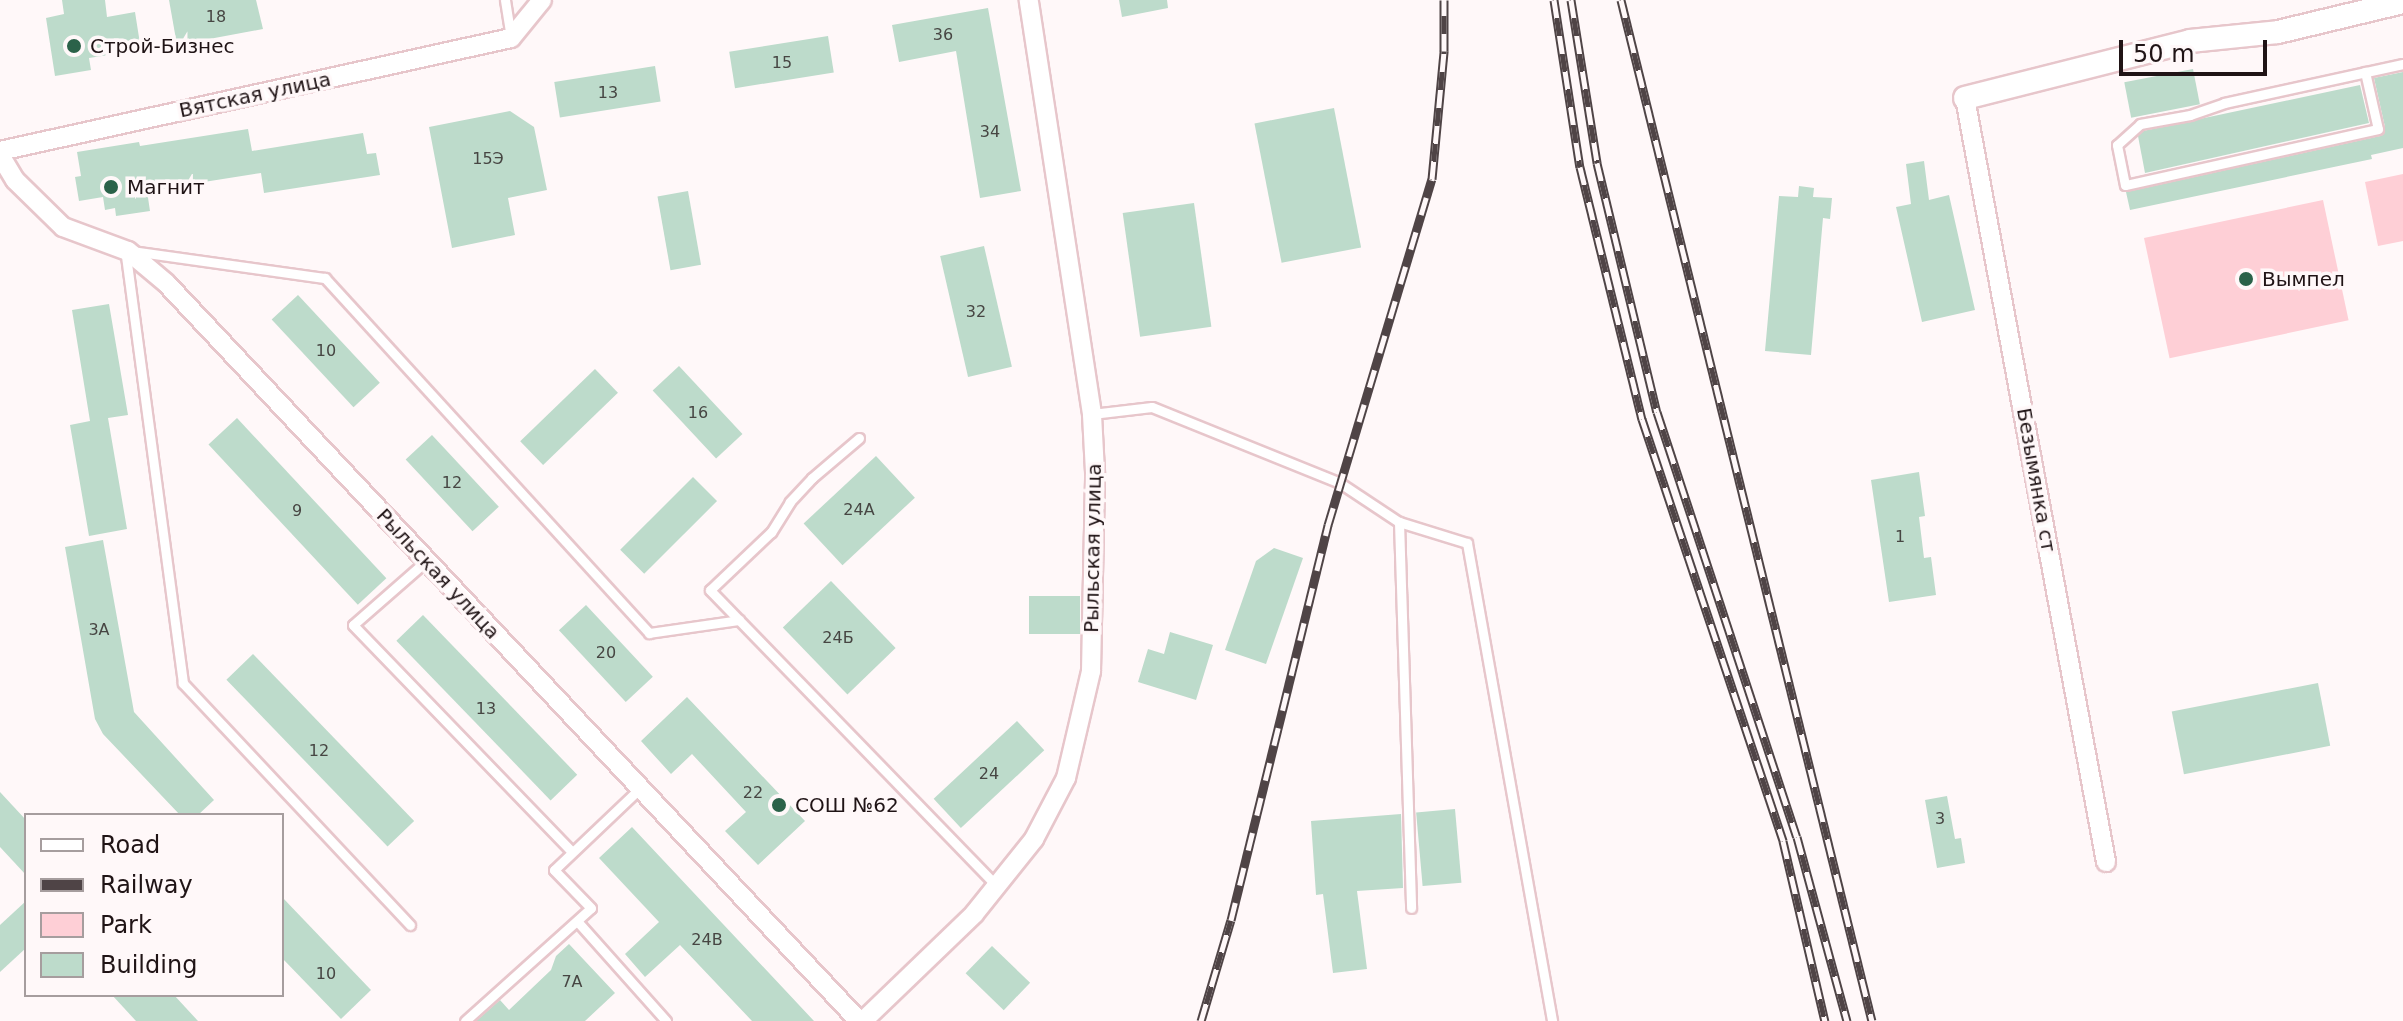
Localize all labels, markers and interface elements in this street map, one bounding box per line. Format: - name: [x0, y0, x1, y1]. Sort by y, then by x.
- house number: 18: [206, 7, 226, 27]
- scale bar: [2123, 24, 2271, 74]
- house number: 36: [933, 25, 953, 45]
- place label: Строй-Бизнес: [90, 34, 234, 58]
- marker: Строй-Бизнес: [65, 37, 83, 55]
- text: 50 m: [2133, 40, 2195, 68]
- house number: 15: [772, 53, 792, 73]
- street label: Вятская улица: [177, 67, 333, 123]
- house number: 13: [598, 83, 618, 103]
- house number: 34: [980, 122, 1000, 142]
- house number: 15Э: [472, 149, 504, 169]
- place label: Магнит: [127, 175, 205, 199]
- marker: Магнит: [102, 178, 120, 196]
- place label: Вымпел: [2262, 267, 2345, 291]
- marker: Вымпел: [2237, 270, 2255, 288]
- house number: 32: [966, 302, 986, 322]
- house number: 10: [316, 341, 336, 361]
- house number: 16: [688, 403, 708, 423]
- street label: Безымянка ст: [2012, 406, 2060, 554]
- street label: Рыльская улица: [1080, 463, 1106, 633]
- house number: 12: [442, 473, 462, 493]
- house number: 24А: [843, 500, 875, 520]
- house number: 9: [292, 501, 302, 521]
- street label: Рыльская улица: [371, 504, 505, 644]
- house number: 1: [1895, 527, 1905, 547]
- house number: 3А: [88, 620, 110, 640]
- house number: 24Б: [822, 628, 854, 648]
- house number: 20: [596, 643, 616, 663]
- house number: 13: [476, 699, 496, 719]
- house number: 12: [309, 741, 329, 761]
- house number: 24: [979, 764, 999, 784]
- house number: 22: [743, 783, 763, 803]
- place label: СОШ №62: [795, 793, 899, 817]
- marker: СОШ №62: [770, 796, 788, 814]
- house number: 3: [1935, 809, 1945, 829]
- legend: [24, 813, 284, 997]
- text: Road: [100, 831, 160, 859]
- text: Railway: [100, 871, 193, 899]
- text: Park: [100, 911, 152, 939]
- house number: 24В: [691, 930, 723, 950]
- text: Building: [100, 951, 197, 979]
- house number: 10: [316, 964, 336, 984]
- house number: 7А: [561, 972, 583, 992]

